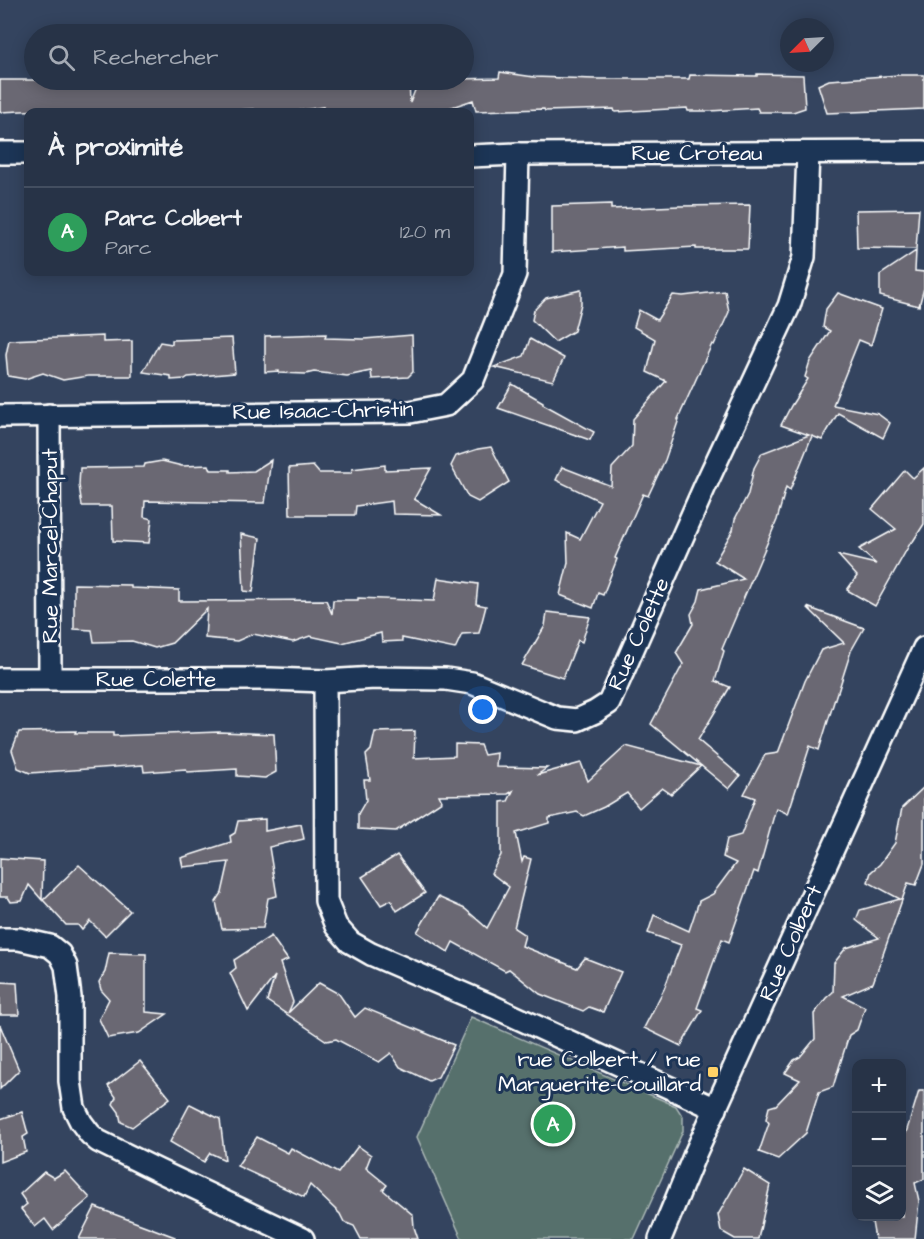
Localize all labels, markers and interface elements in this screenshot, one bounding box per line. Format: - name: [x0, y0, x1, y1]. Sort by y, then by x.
- north arrow: [780, 18, 834, 72]
- search box: [24, 24, 474, 90]
- icon: search: [45, 41, 78, 74]
- text: Rechercher: [93, 42, 218, 73]
- text: À proximité: [48, 129, 183, 165]
- street label: Rue Croteau: [632, 138, 762, 169]
- text: Parc Colbert: [105, 203, 242, 234]
- text: A: [61, 218, 74, 246]
- text: 120 m: [400, 218, 450, 246]
- text: Parc: [105, 234, 152, 262]
- street label: Rue Isaac-Christin: [232, 394, 414, 428]
- street label: Rue Marcel-Chaput: [35, 448, 66, 644]
- street label: Rue Colette: [600, 573, 678, 695]
- street label: Rue Colette: [96, 664, 216, 695]
- your location: [468, 695, 497, 724]
- street label: Rue Colbert: [752, 880, 830, 1006]
- place label: rue Colbert / rue Marguerite-Couillard: [498, 1044, 701, 1101]
- map controls: [852, 1059, 906, 1221]
- button: +: [852, 1059, 906, 1113]
- marker: rue Colbert / rue Marguerite-Couillard: [706, 1065, 720, 1079]
- pin: A: [534, 1102, 572, 1146]
- button: −: [852, 1113, 906, 1167]
- button: layers: [852, 1167, 906, 1221]

